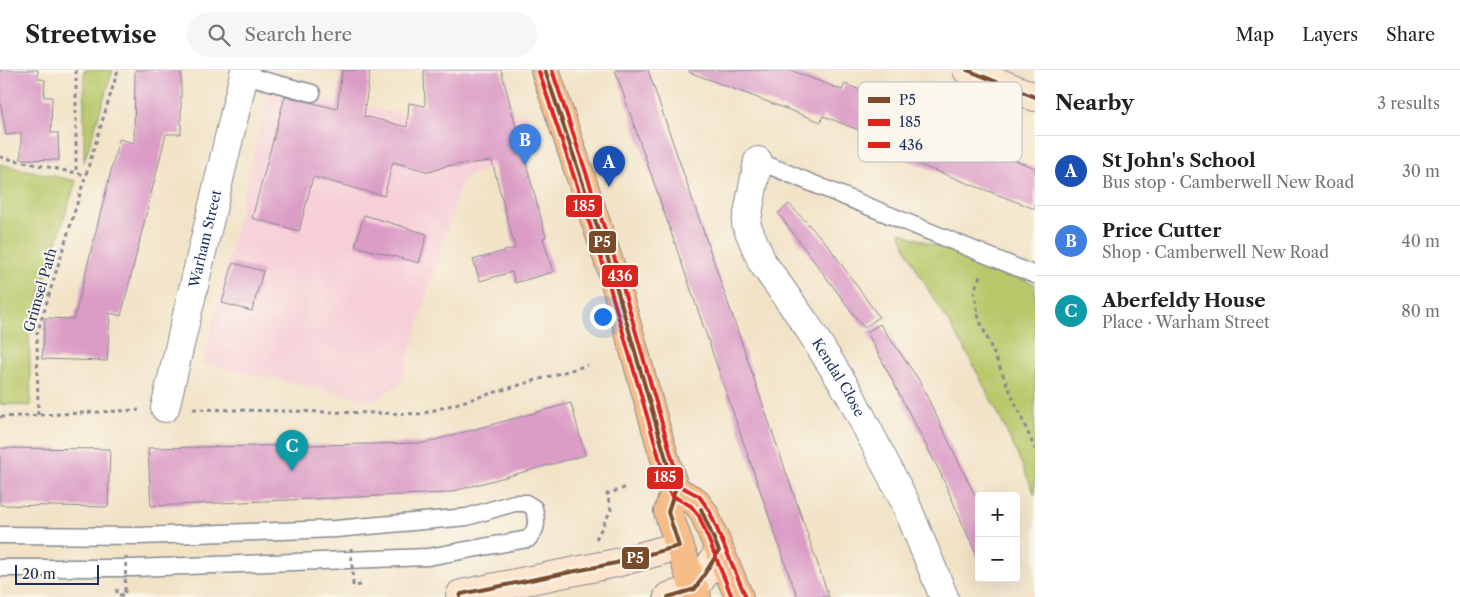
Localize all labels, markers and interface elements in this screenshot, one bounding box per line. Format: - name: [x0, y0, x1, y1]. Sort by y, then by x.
- search box: [187, 12, 537, 57]
- text: Streetwise: [25, 20, 157, 49]
- icon: search: [205, 21, 233, 49]
- text: Search here: [245, 23, 352, 46]
- text: Map: [1236, 24, 1274, 46]
- text: Layers: [1302, 24, 1358, 46]
- text: Share: [1386, 24, 1435, 46]
- legend: [858, 82, 1022, 162]
- text: Nearby: [1055, 90, 1134, 115]
- text: P5: [899, 91, 916, 109]
- text: 3 results: [1377, 93, 1440, 113]
- text: 185: [899, 113, 921, 131]
- pin: B: [509, 124, 541, 165]
- text: 436: [899, 136, 923, 154]
- pin: A: [593, 146, 625, 187]
- text: St John's School: [1102, 149, 1256, 172]
- text: A: [1065, 161, 1077, 181]
- text: 30 m: [1402, 161, 1440, 181]
- text: Bus stop · Camberwell New Road: [1102, 172, 1354, 192]
- street label: Warham Street: [185, 188, 225, 290]
- line badge: 185: [565, 194, 603, 218]
- text: 185: [573, 197, 596, 215]
- text: Price Cutter: [1102, 219, 1221, 242]
- line badge: P5: [588, 230, 617, 254]
- text: B: [1065, 231, 1077, 251]
- text: 40 m: [1401, 231, 1440, 251]
- text: P5: [593, 233, 611, 251]
- text: Shop · Camberwell New Road: [1102, 242, 1329, 262]
- street label: Grimsel Path: [19, 246, 61, 334]
- line badge: 436: [601, 264, 639, 288]
- text: 436: [608, 267, 632, 285]
- text: Aberfeldy House: [1102, 289, 1266, 312]
- text: C: [1065, 301, 1077, 321]
- text: 80 m: [1401, 301, 1440, 321]
- your location: [590, 304, 616, 330]
- text: Place · Warham Street: [1102, 312, 1270, 332]
- street label: Kendal Close: [808, 335, 869, 420]
- pin: C: [276, 430, 308, 471]
- line badge: 185: [646, 466, 684, 490]
- text: 185: [654, 468, 677, 486]
- map controls: [975, 492, 1020, 582]
- button: +: [975, 492, 1020, 537]
- button: −: [975, 537, 1020, 582]
- line badge: P5: [621, 546, 650, 570]
- text: P5: [626, 549, 644, 567]
- scale bar: [15, 562, 99, 585]
- text: 20 m: [22, 565, 56, 583]

